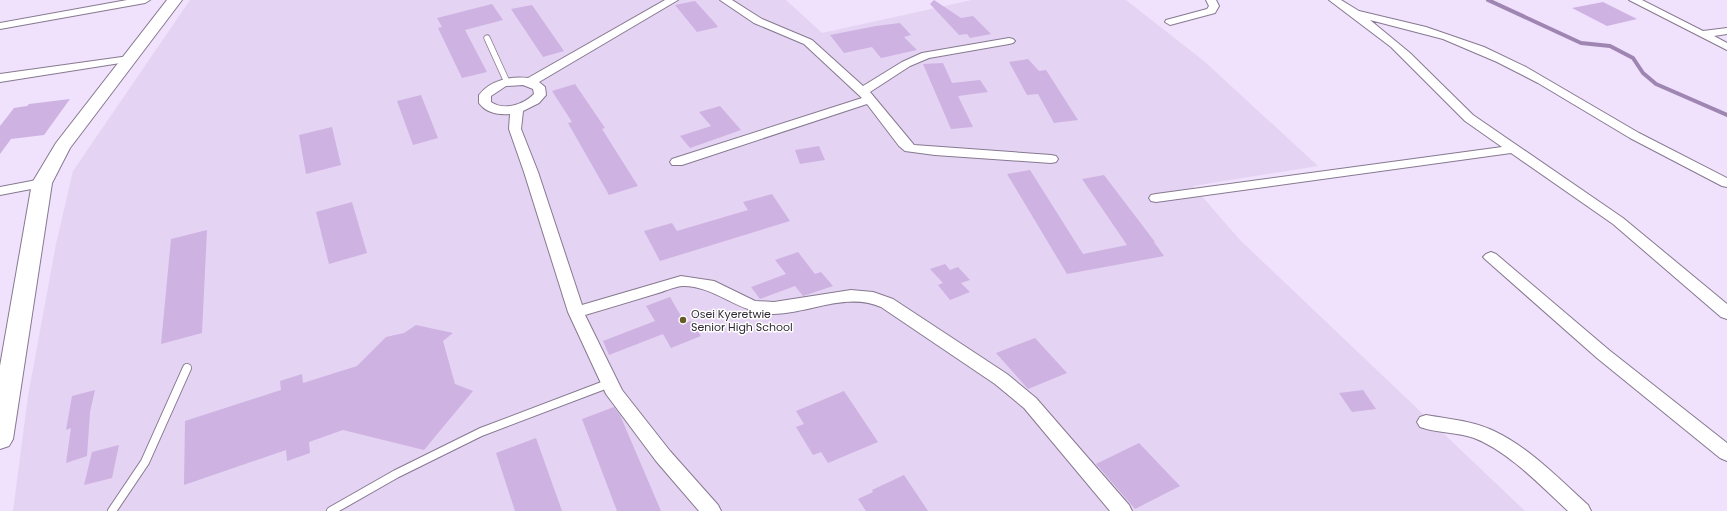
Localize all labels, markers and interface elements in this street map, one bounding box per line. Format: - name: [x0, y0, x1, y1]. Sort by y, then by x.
- place label: Osei Kyeretwie Senior High School: [691, 306, 793, 335]
- marker: Osei Kyeretwie Senior High School: [678, 315, 688, 325]

